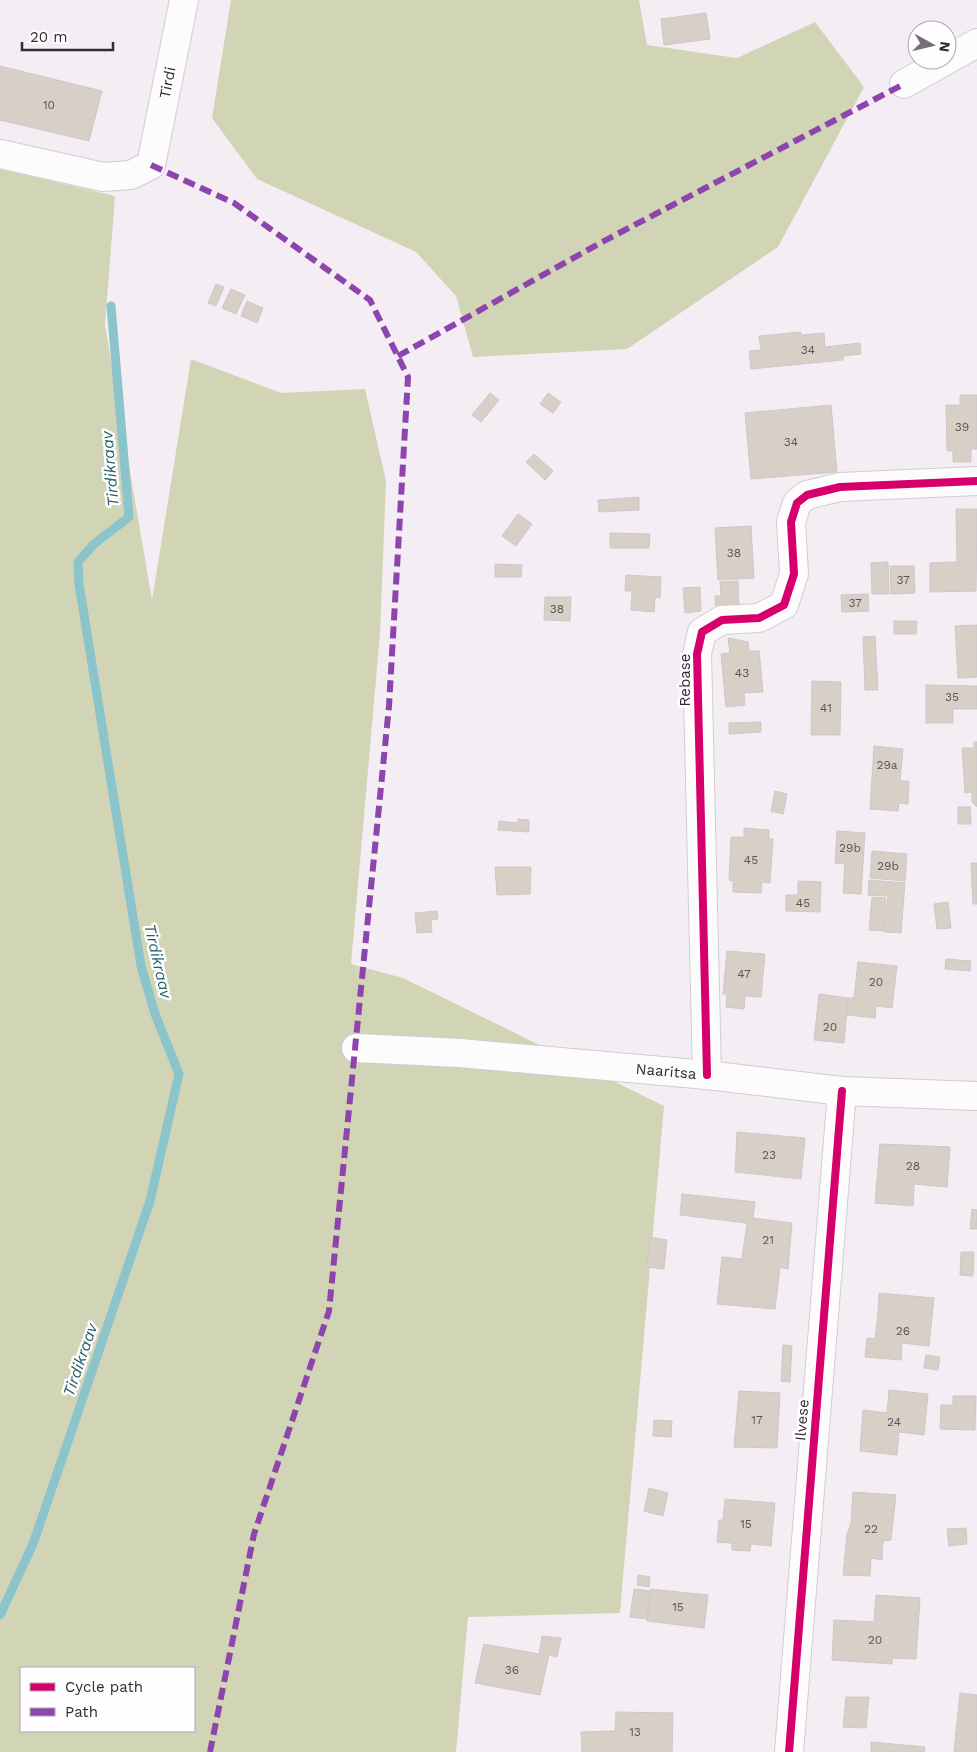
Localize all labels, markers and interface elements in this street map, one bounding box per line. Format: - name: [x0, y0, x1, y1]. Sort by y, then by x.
- scale bar: [22, 20, 114, 52]
- north arrow: [907, 20, 957, 70]
- text: 20 m: [30, 28, 68, 46]
- text: N: [936, 41, 954, 53]
- street label: Tirdi: [156, 65, 179, 100]
- house number: 10: [43, 98, 55, 112]
- house number: 34: [801, 343, 815, 357]
- house number: 39: [955, 420, 969, 434]
- water label: Tirdikraav: [97, 429, 123, 507]
- house number: 34: [784, 435, 798, 449]
- house number: 38: [727, 546, 741, 560]
- house number: 37: [896, 573, 910, 587]
- house number: 37: [848, 596, 862, 610]
- house number: 38: [550, 602, 564, 616]
- street label: Rebase: [676, 654, 694, 706]
- house number: 43: [735, 666, 749, 680]
- house number: 35: [945, 690, 959, 704]
- house number: 41: [820, 701, 832, 715]
- house number: 29a: [876, 758, 898, 772]
- house number: 29b: [839, 841, 861, 855]
- house number: 45: [744, 853, 758, 867]
- house number: 29b: [877, 859, 899, 873]
- house number: 45: [796, 896, 810, 910]
- water label: Tirdikraav: [140, 922, 176, 1001]
- house number: 47: [737, 967, 751, 981]
- house number: 20: [869, 975, 883, 989]
- house number: 20: [823, 1020, 837, 1034]
- street label: Naaritsa: [635, 1060, 698, 1083]
- house number: 23: [762, 1148, 776, 1162]
- house number: 28: [906, 1159, 920, 1173]
- house number: 21: [762, 1233, 774, 1247]
- water label: Tirdikraav: [59, 1320, 102, 1399]
- house number: 26: [896, 1324, 910, 1338]
- street label: Ilvese: [791, 1398, 813, 1442]
- house number: 17: [751, 1413, 763, 1427]
- house number: 24: [887, 1415, 901, 1429]
- house number: 15: [740, 1517, 752, 1531]
- house number: 22: [864, 1522, 878, 1536]
- house number: 15: [672, 1600, 684, 1614]
- house number: 20: [868, 1633, 882, 1647]
- house number: 36: [505, 1663, 519, 1677]
- legend: [20, 1667, 195, 1732]
- text: Cycle path: [65, 1678, 143, 1696]
- text: Path: [65, 1703, 98, 1721]
- house number: 13: [629, 1725, 641, 1739]

